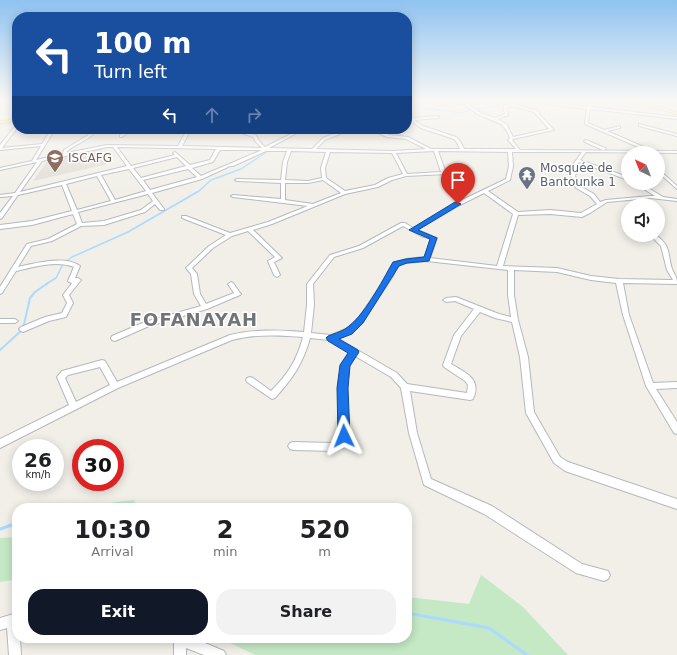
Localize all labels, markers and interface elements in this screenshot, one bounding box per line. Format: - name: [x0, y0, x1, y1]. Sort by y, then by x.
- text: 100 m: [94, 27, 191, 60]
- icon: left: [28, 28, 80, 80]
- text: Turn left: [94, 61, 167, 82]
- icon: left: [159, 104, 181, 126]
- icon: ahead: [201, 104, 223, 126]
- icon: right: [243, 104, 265, 126]
- north arrow: [621, 146, 665, 190]
- map controls: [621, 146, 665, 242]
- school or university icon: ISCAFG: [45, 148, 65, 173]
- place label: ISCAFG: [68, 151, 112, 165]
- place label: Mosquée de Bantounka 1: [540, 161, 616, 189]
- pin: [441, 163, 475, 204]
- temple icon: Mosquée de Bantounka 1: [517, 165, 537, 190]
- icon: arrive: [447, 169, 469, 191]
- button: sound: [621, 198, 665, 242]
- district label: FOFANAYAH: [130, 309, 258, 330]
- position arrow: [323, 415, 365, 457]
- speed limit sign: 30: [72, 439, 124, 491]
- text: 26: [24, 448, 52, 472]
- text: km/h: [25, 469, 51, 480]
- text: 10:30: [74, 516, 151, 544]
- text: 2: [217, 516, 233, 544]
- text: 520: [300, 516, 350, 544]
- text: Arrival: [91, 544, 134, 559]
- text: min: [213, 544, 237, 559]
- text: m: [318, 544, 331, 559]
- button: Exit: [28, 589, 208, 635]
- button: Share: [216, 589, 396, 635]

